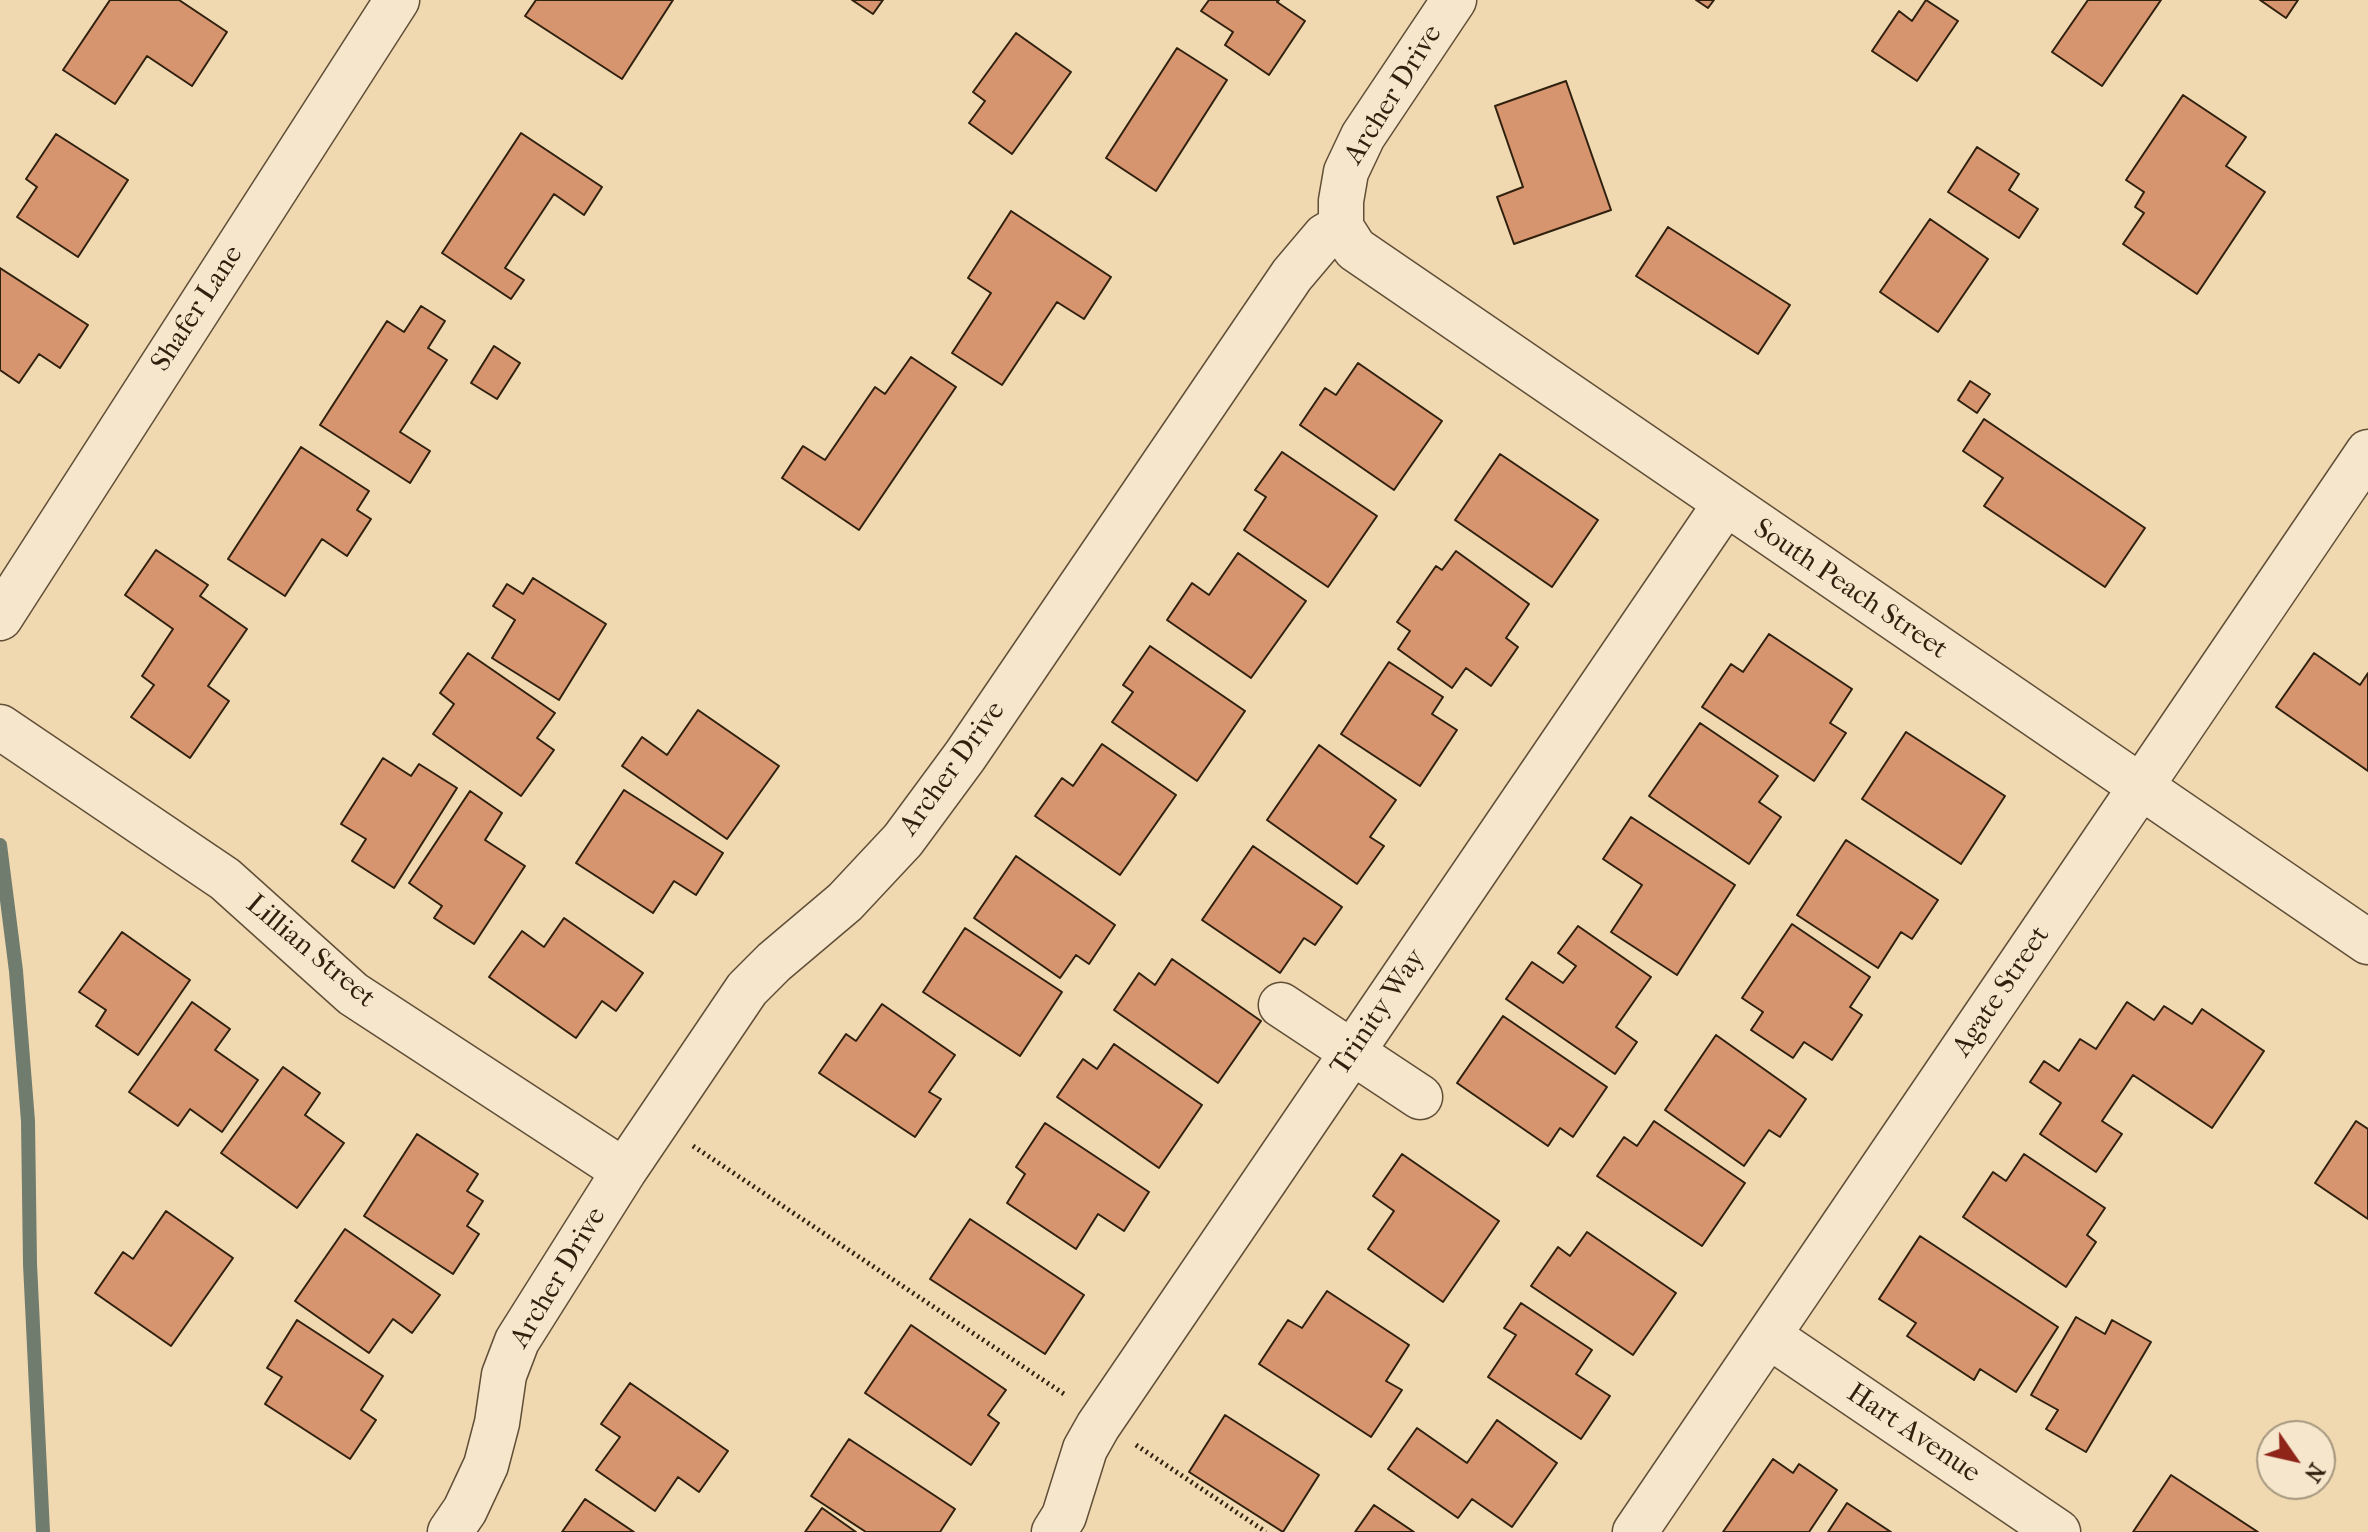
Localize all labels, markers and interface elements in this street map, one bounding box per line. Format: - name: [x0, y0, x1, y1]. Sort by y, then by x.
- street label: Archer Drive: [1338, 19, 1450, 171]
- street label: Shafer Lane: [145, 240, 251, 378]
- street label: South Peach Street: [1747, 513, 1953, 667]
- street label: Archer Drive: [893, 695, 1013, 843]
- street label: Lillian Street: [239, 888, 381, 1016]
- street label: Agate Street: [1946, 921, 2058, 1063]
- street label: Trinity Way: [1324, 943, 1434, 1083]
- street label: Archer Drive: [504, 1202, 614, 1354]
- street label: Hart Avenue: [1840, 1377, 1986, 1491]
- north arrow: [2256, 1420, 2336, 1500]
- text: N: [2299, 1458, 2330, 1486]

